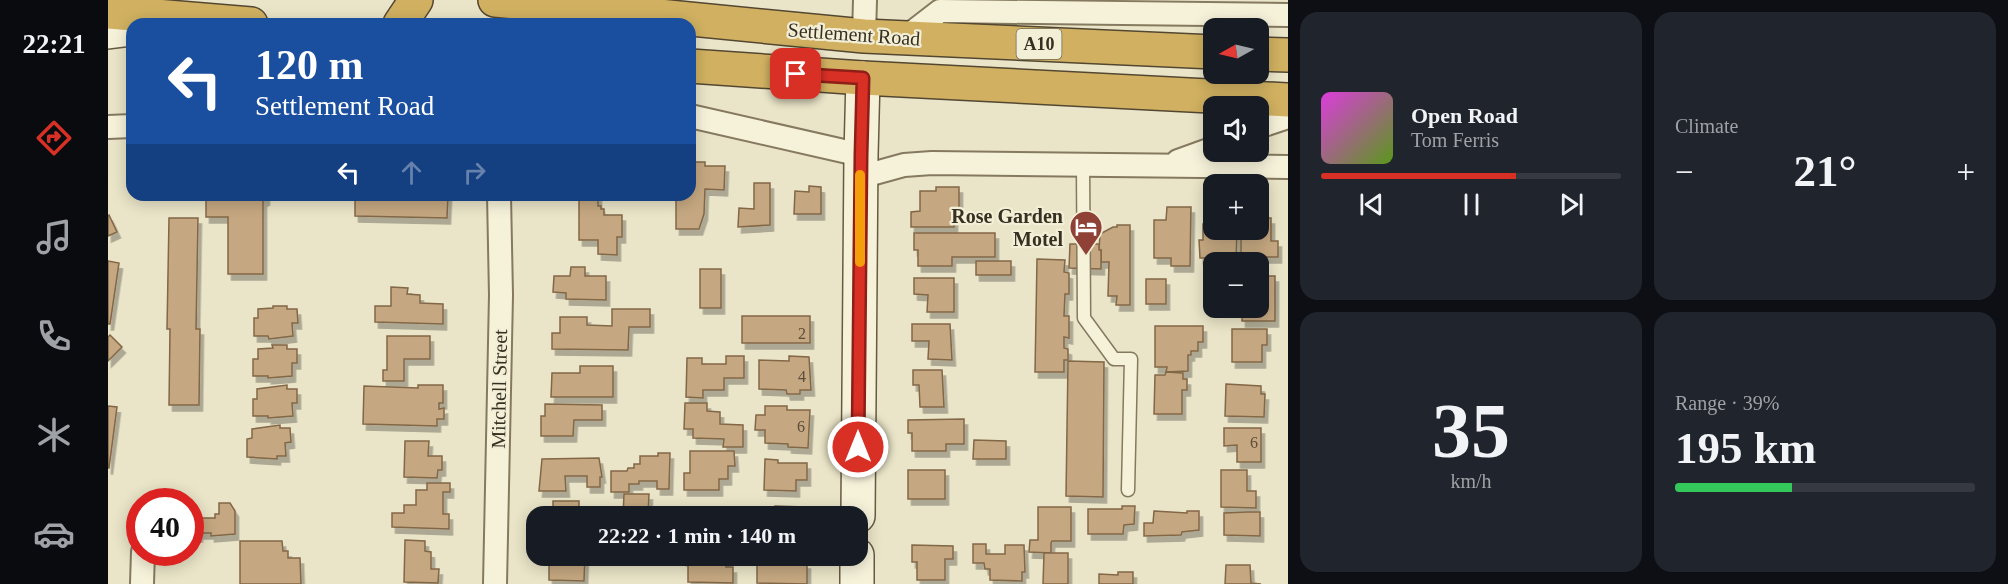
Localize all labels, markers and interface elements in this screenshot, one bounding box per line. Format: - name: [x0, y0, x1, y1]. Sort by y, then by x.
- street label: Settlement Road: [787, 18, 921, 50]
- north arrow: [1203, 18, 1269, 84]
- map controls: [1203, 18, 1269, 318]
- text: 22:21: [23, 29, 86, 59]
- road number: A10: [1016, 29, 1062, 59]
- icon: left: [156, 42, 234, 120]
- text: 120 m: [255, 42, 364, 88]
- pin: [770, 48, 821, 99]
- icon: arrive: [779, 57, 812, 90]
- text: Settlement Road: [255, 91, 434, 121]
- button: sound: [1203, 96, 1269, 162]
- text: Open Road: [1411, 103, 1518, 128]
- text: Climate: [1675, 115, 1738, 137]
- icon: directions: [33, 117, 75, 159]
- text: Tom Ferris: [1411, 129, 1499, 151]
- text: 21°: [1794, 146, 1857, 196]
- text: −: [1675, 154, 1694, 190]
- text: +: [1956, 154, 1975, 190]
- icon: left: [332, 156, 365, 189]
- icon: ahead: [395, 156, 428, 189]
- icon: right: [458, 156, 491, 189]
- button: +: [1203, 174, 1269, 240]
- icon: previous: [1355, 188, 1388, 221]
- icon: pause: [1455, 188, 1488, 221]
- icon: next: [1555, 188, 1588, 221]
- place label: Rose Garden Motel: [951, 205, 1063, 250]
- hotel icon: Rose Garden Motel: [1068, 209, 1104, 256]
- icon: music: [33, 216, 75, 258]
- button: −: [1203, 252, 1269, 318]
- icon: phone: [33, 315, 75, 357]
- house number: 2: [798, 325, 806, 342]
- street label: Mitchell Street: [487, 329, 511, 449]
- house number: 4: [798, 368, 806, 385]
- text: 35: [1432, 387, 1510, 474]
- text: Range · 39%: [1675, 392, 1779, 414]
- icon: climate: [33, 414, 75, 456]
- position arrow: [826, 415, 890, 479]
- house number: 6: [797, 418, 805, 435]
- text: 195 km: [1675, 423, 1816, 473]
- house number: 6: [1250, 434, 1258, 451]
- text: km/h: [1450, 470, 1492, 492]
- speed limit sign: 40: [126, 488, 204, 566]
- icon: car: [33, 513, 75, 555]
- text: 22:22 · 1 min · 140 m: [598, 523, 796, 548]

